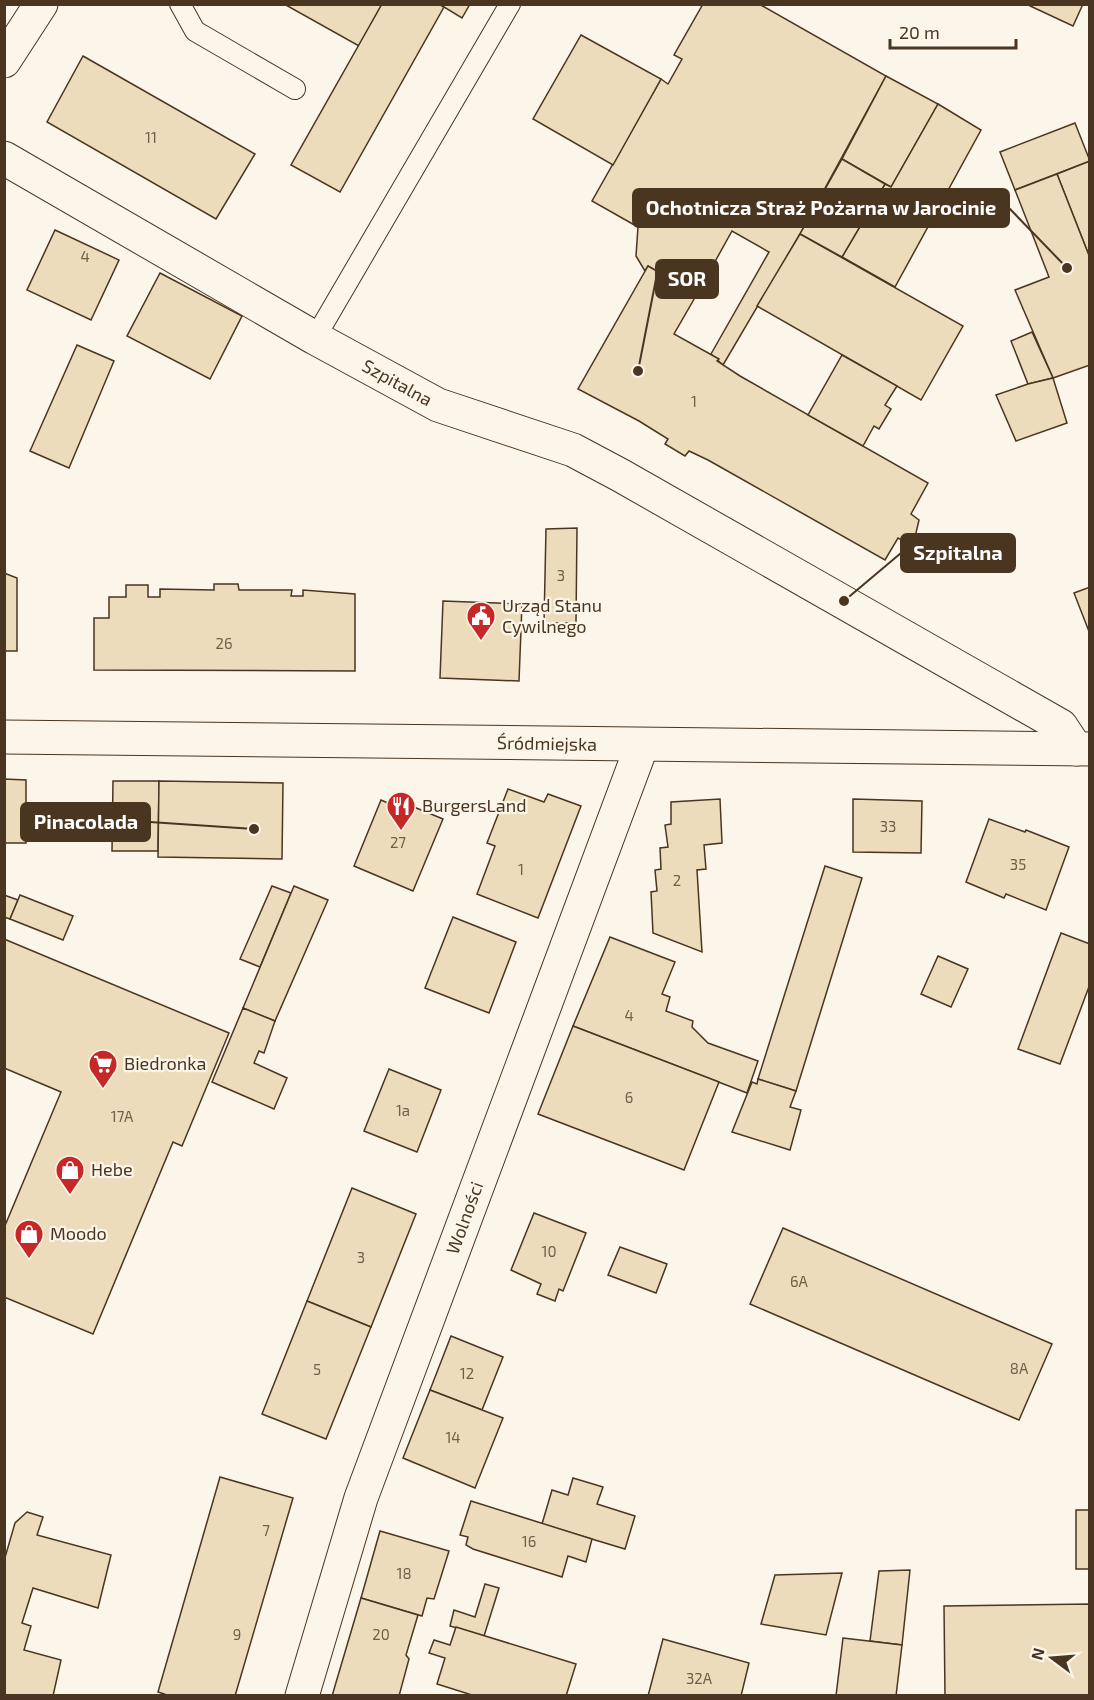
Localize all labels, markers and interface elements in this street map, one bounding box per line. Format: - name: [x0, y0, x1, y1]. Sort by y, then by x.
- scale bar: [890, 12, 1016, 50]
- text: 20 m: [899, 21, 940, 43]
- house number: 11: [145, 128, 157, 146]
- callout: Ochotnicza Straż Pożarna w Jarocinie: [633, 189, 1009, 227]
- text: Ochotnicza Straż Pożarna w Jarocinie: [646, 195, 996, 219]
- house number: 4: [80, 247, 90, 265]
- callout: SOR: [656, 260, 718, 298]
- text: SOR: [668, 266, 706, 290]
- street label: Szpitalna: [359, 354, 436, 410]
- house number: 1: [691, 392, 697, 410]
- callout: Szpitalna: [901, 534, 1015, 572]
- text: Szpitalna: [913, 540, 1003, 564]
- house number: 3: [557, 566, 565, 584]
- place label: Urząd Stanu Cywilnego: [502, 594, 602, 637]
- public building icon: Urząd Stanu Cywilnego: [465, 600, 497, 642]
- house number: 26: [215, 634, 233, 652]
- street label: Śródmiejska: [497, 731, 597, 755]
- restaurant icon: BurgersLand: [385, 790, 417, 832]
- place label: BurgersLand: [422, 794, 526, 816]
- callout: Pinacolada: [21, 803, 150, 841]
- text: Pinacolada: [34, 809, 138, 833]
- house number: 33: [880, 817, 896, 835]
- house number: 27: [390, 833, 406, 851]
- house number: 35: [1010, 855, 1026, 873]
- house number: 1: [518, 860, 524, 878]
- house number: 2: [673, 871, 681, 889]
- house number: 4: [624, 1006, 634, 1024]
- supermarket icon: Biedronka: [87, 1048, 119, 1090]
- place label: Biedronka: [124, 1052, 206, 1074]
- house number: 6: [625, 1088, 633, 1106]
- house number: 1a: [396, 1101, 410, 1119]
- house number: 17A: [111, 1107, 134, 1125]
- shop icon: Hebe: [54, 1154, 86, 1196]
- place label: Hebe: [91, 1158, 133, 1180]
- street label: Wolności: [441, 1178, 487, 1257]
- shop icon: Moodo: [13, 1218, 45, 1260]
- place label: Moodo: [50, 1222, 107, 1244]
- house number: 10: [541, 1242, 557, 1260]
- house number: 3: [357, 1248, 365, 1266]
- house number: 6A: [790, 1272, 809, 1290]
- house number: 8A: [1010, 1359, 1029, 1377]
- house number: 5: [313, 1360, 321, 1378]
- house number: 12: [460, 1364, 474, 1382]
- house number: 14: [445, 1428, 461, 1446]
- house number: 7: [262, 1521, 270, 1539]
- house number: 16: [522, 1532, 536, 1550]
- house number: 18: [396, 1564, 412, 1582]
- house number: 9: [233, 1625, 241, 1643]
- house number: 20: [372, 1625, 390, 1643]
- north arrow: [1022, 1628, 1082, 1688]
- text: N: [1026, 1646, 1048, 1662]
- house number: 32A: [686, 1669, 713, 1687]

